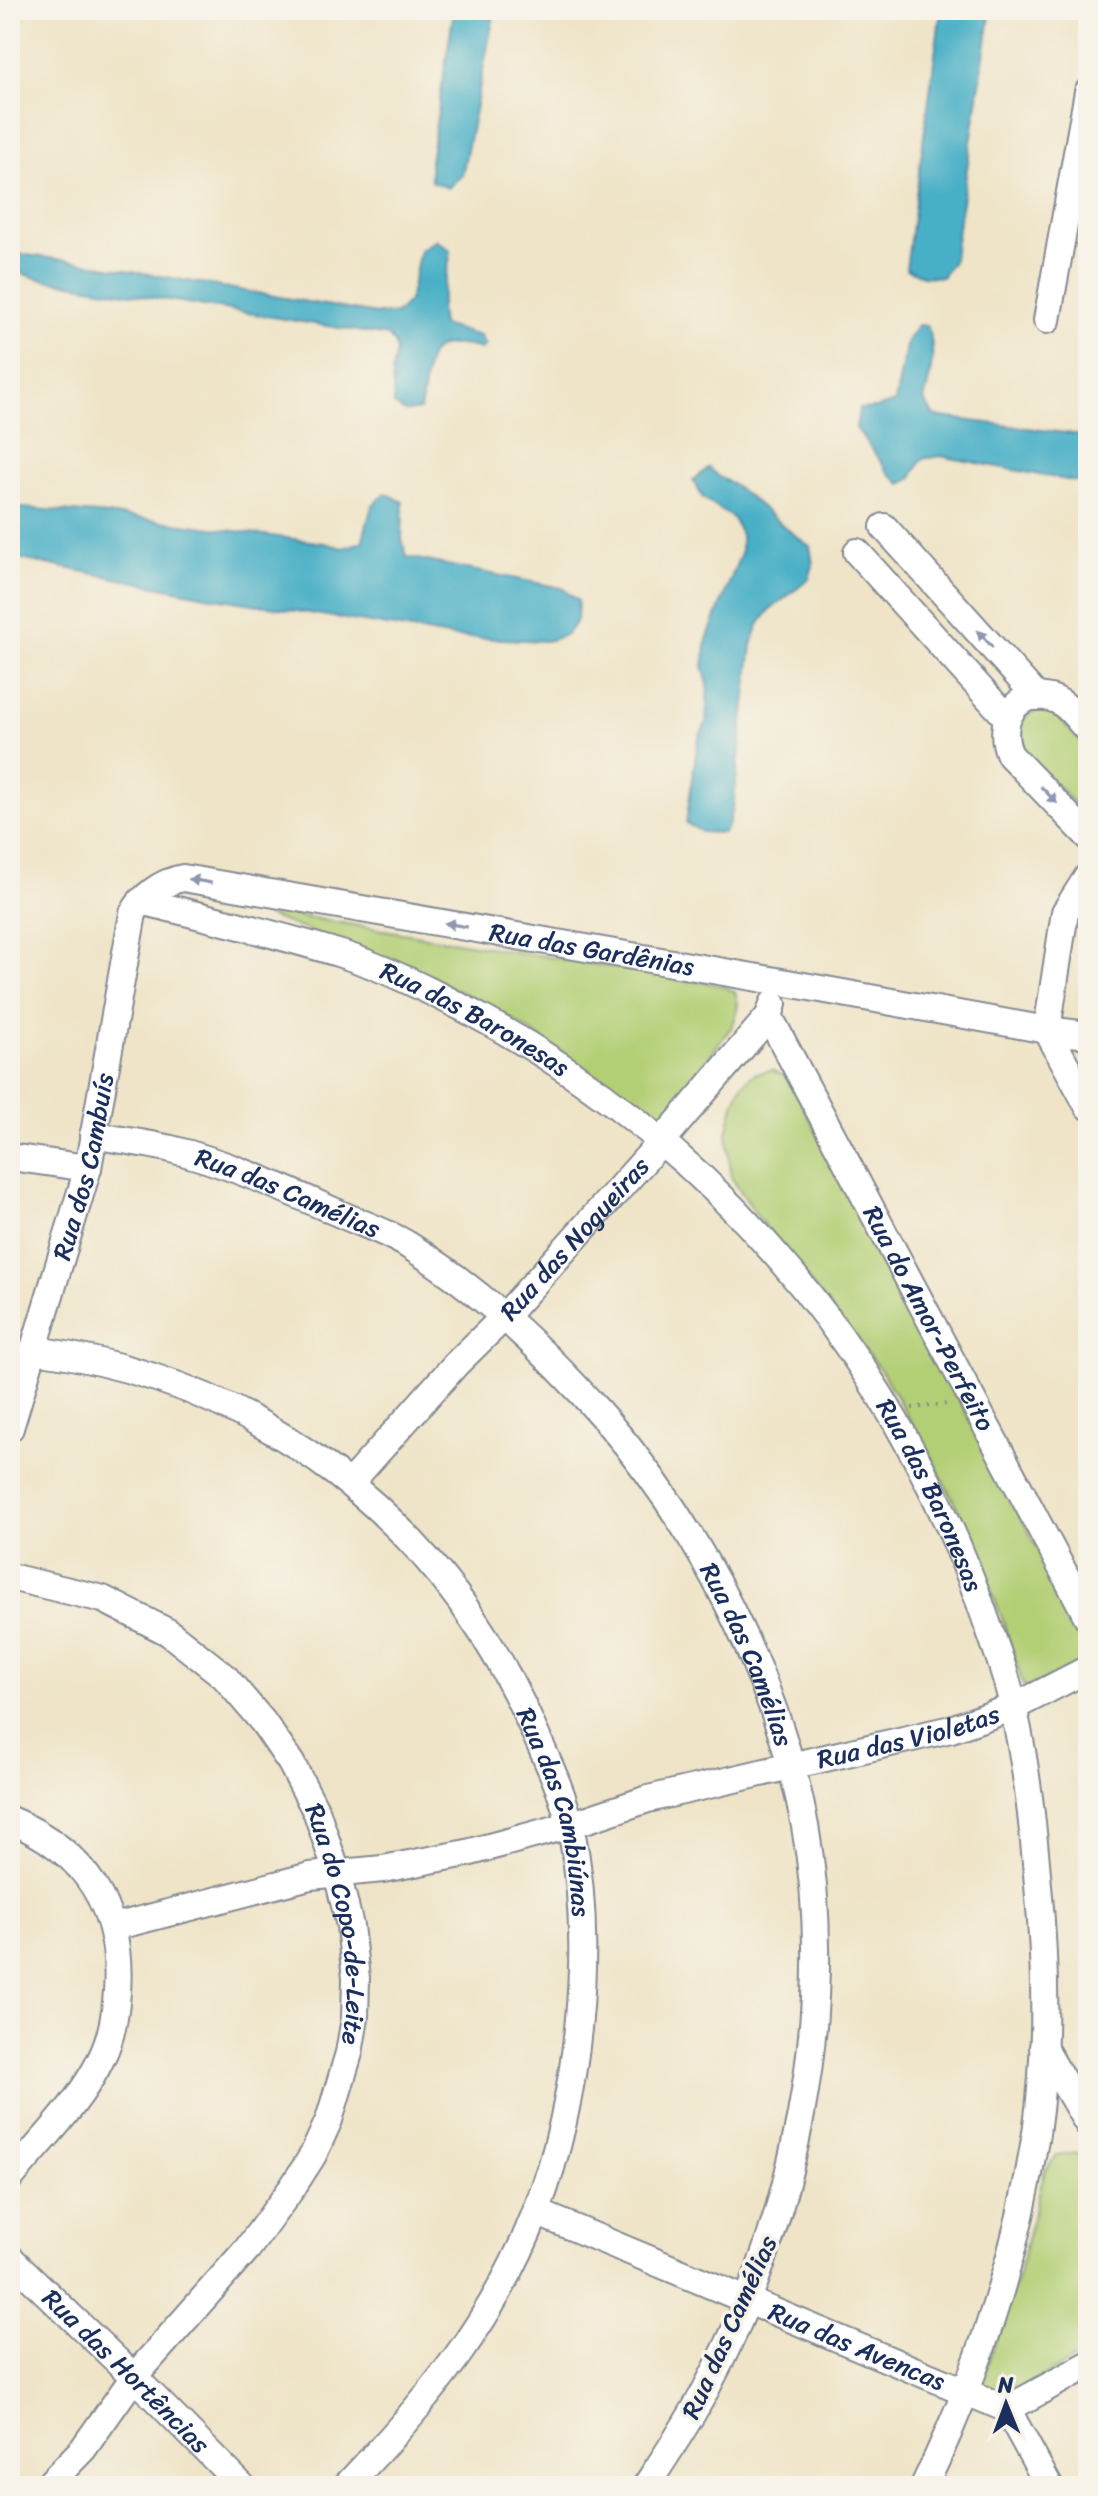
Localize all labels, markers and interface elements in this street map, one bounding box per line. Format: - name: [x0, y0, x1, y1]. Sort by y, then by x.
- one-way arrow: [976, 629, 994, 649]
- one-way arrow: [1040, 786, 1058, 805]
- one-way arrow: [187, 875, 212, 887]
- street label: Rua das Gardênias: [486, 909, 698, 989]
- one-way arrow: [444, 919, 469, 931]
- street label: Rua das Baronesas: [373, 948, 580, 1089]
- street label: Rua dos Cambuís: [39, 1069, 127, 1266]
- street label: Rua das Camélias: [189, 1134, 388, 1251]
- street label: Rua das Nogueiras: [488, 1145, 661, 1332]
- street label: Rua do Amor-Perfeito: [850, 1197, 1008, 1440]
- street label: Rua das Baronesas: [863, 1389, 997, 1598]
- street label: Rua das Camélias: [687, 1554, 807, 1752]
- street label: Rua das Violetas: [812, 1691, 1006, 1782]
- street label: Rua das Cambiúnas: [503, 1699, 604, 1918]
- street label: Rua do Copo-de-Leite: [292, 1794, 379, 2049]
- street label: Rua das Camélias: [668, 2228, 790, 2426]
- street label: Rua das Hortências: [31, 2277, 222, 2466]
- street label: Rua das Avencas: [761, 2289, 953, 2404]
- north arrow: [966, 2364, 1046, 2444]
- text: N: [997, 2365, 1014, 2404]

